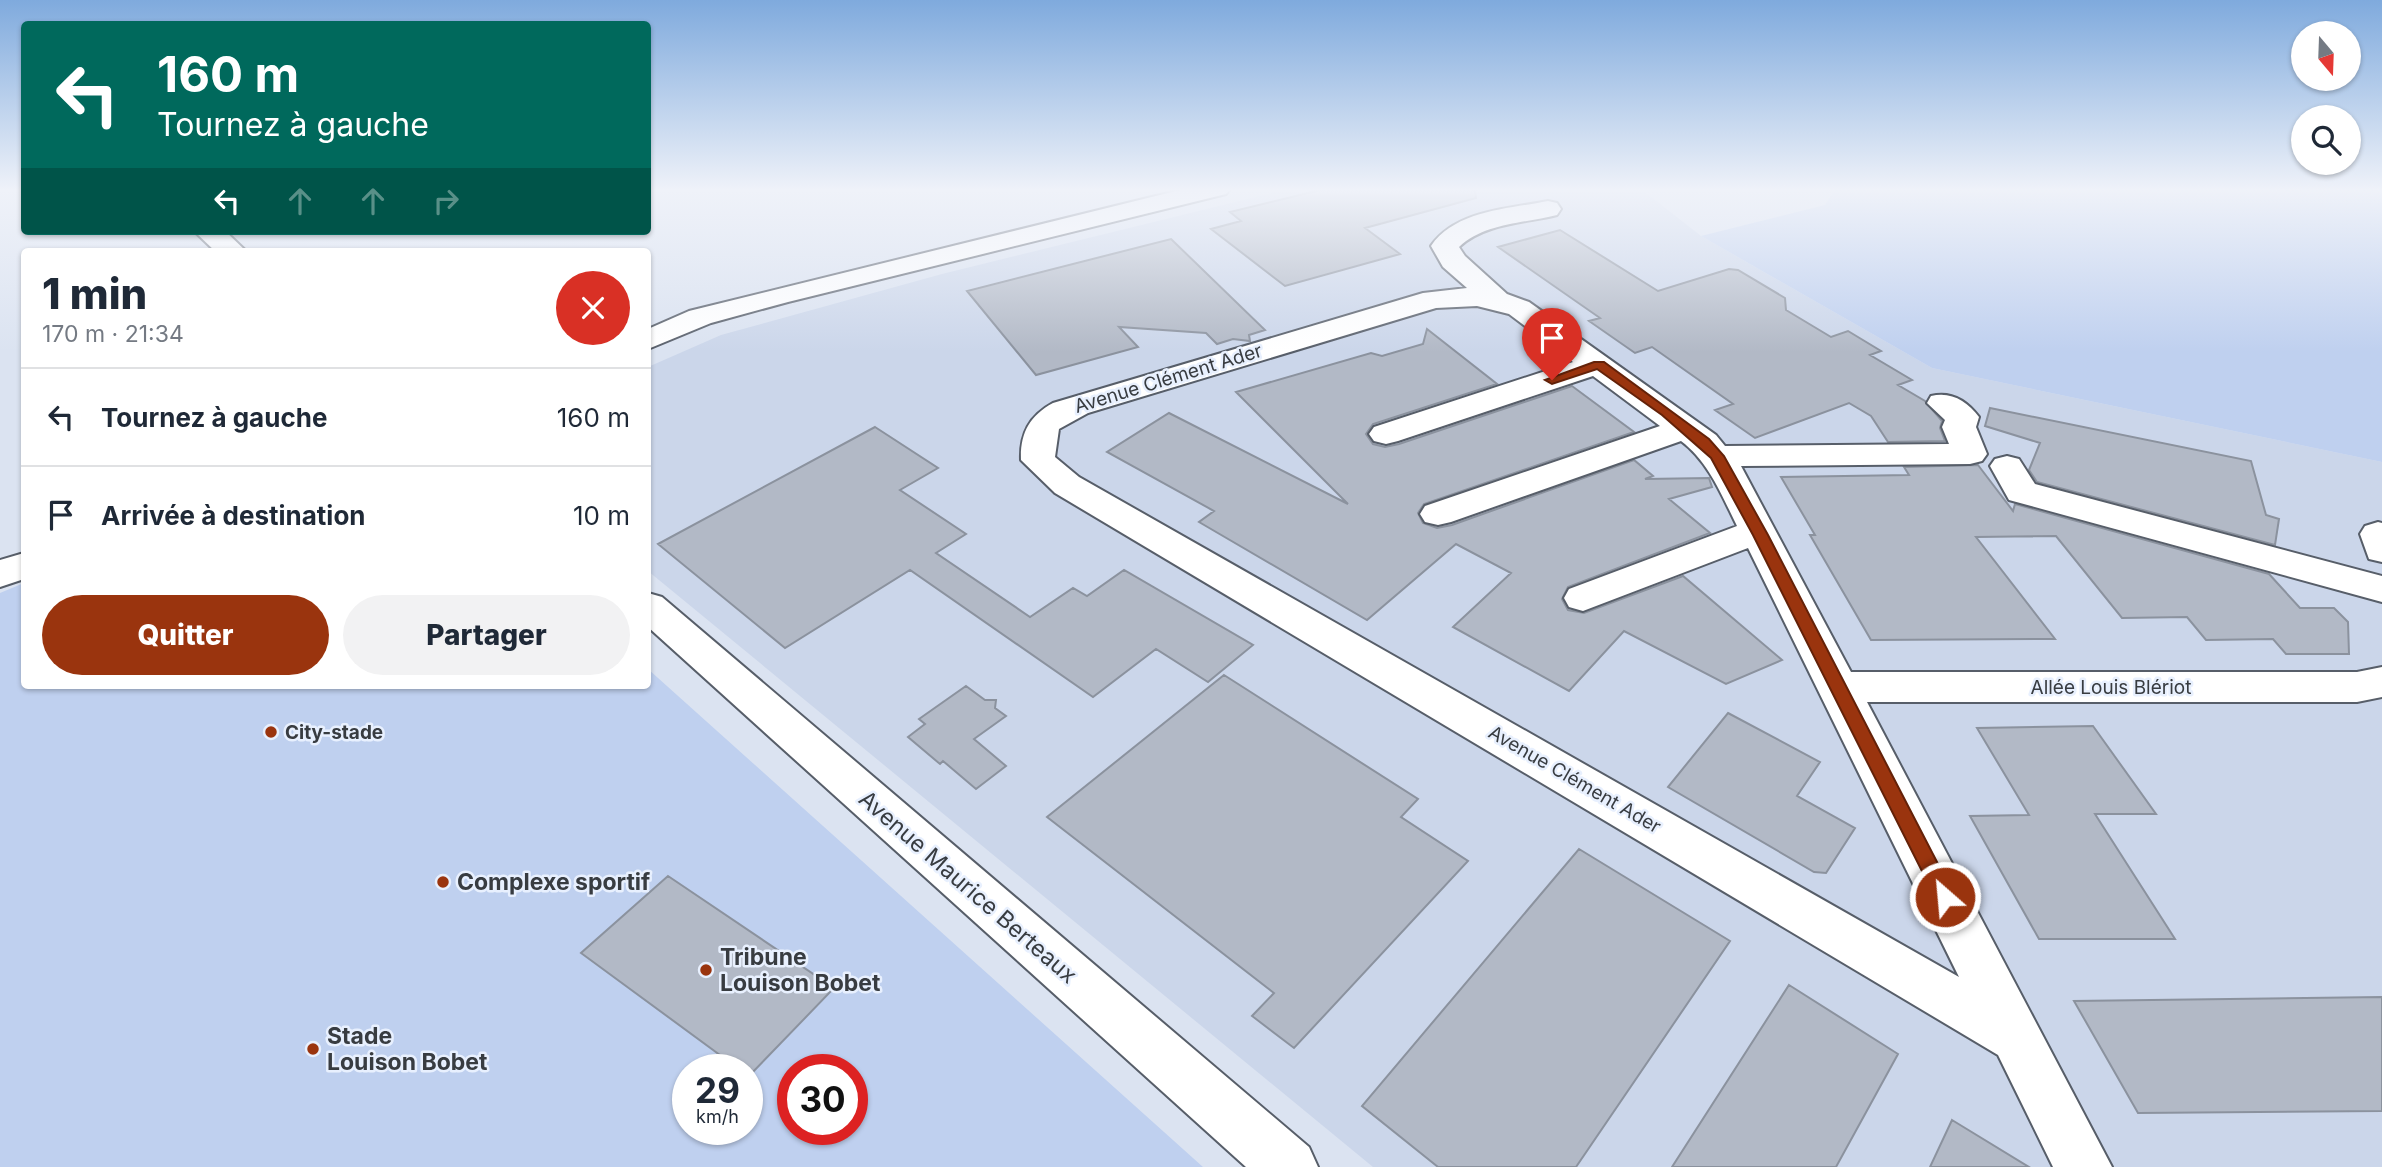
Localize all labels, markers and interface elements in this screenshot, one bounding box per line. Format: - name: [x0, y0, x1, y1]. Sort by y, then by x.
- north arrow: [2291, 21, 2361, 91]
- map controls: [2291, 21, 2361, 175]
- text: 160 m: [157, 45, 299, 104]
- icon: left: [42, 49, 133, 140]
- text: Tournez à gauche: [157, 105, 429, 144]
- button: search: [2291, 105, 2361, 175]
- icon: left: [208, 182, 246, 220]
- icon: ahead: [281, 182, 319, 220]
- icon: ahead: [354, 182, 392, 220]
- icon: right: [427, 182, 465, 220]
- text: 1 min: [42, 268, 147, 319]
- button: close: [556, 271, 630, 345]
- pin: [1522, 308, 1582, 380]
- icon: arrive: [1533, 319, 1571, 357]
- text: 170 m · 21:34: [42, 320, 184, 348]
- street label: Avenue Clément Ader: [1071, 339, 1265, 418]
- icon: left: [42, 398, 80, 436]
- text: Tournez à gauche: [101, 402, 327, 433]
- text: 160 m: [557, 402, 630, 433]
- icon: arrive: [42, 496, 80, 534]
- text: Arrivée à destination: [101, 500, 366, 531]
- text: 10 m: [573, 500, 630, 531]
- button: Quitter: [42, 595, 329, 675]
- button: Partager: [343, 595, 630, 675]
- street label: Allée Louis Blériot: [2031, 676, 2191, 699]
- place label: City-stade: [285, 721, 383, 744]
- street label: Avenue Clément Ader: [1485, 721, 1665, 838]
- marker: City-stade: [263, 724, 279, 740]
- street label: Avenue Maurice Berteaux: [853, 785, 1083, 989]
- position arrow: [1908, 860, 1982, 934]
- place label: Complexe sportif: [457, 868, 650, 896]
- marker: Complexe sportif: [435, 874, 451, 890]
- place label: Tribune Louison Bobet: [720, 943, 881, 997]
- marker: Tribune Louison Bobet: [698, 962, 714, 978]
- place label: Stade Louison Bobet: [327, 1022, 488, 1076]
- marker: Stade Louison Bobet: [305, 1041, 321, 1057]
- speed limit sign: 30: [777, 1054, 868, 1145]
- text: 29: [695, 1069, 740, 1111]
- text: km/h: [696, 1106, 739, 1127]

